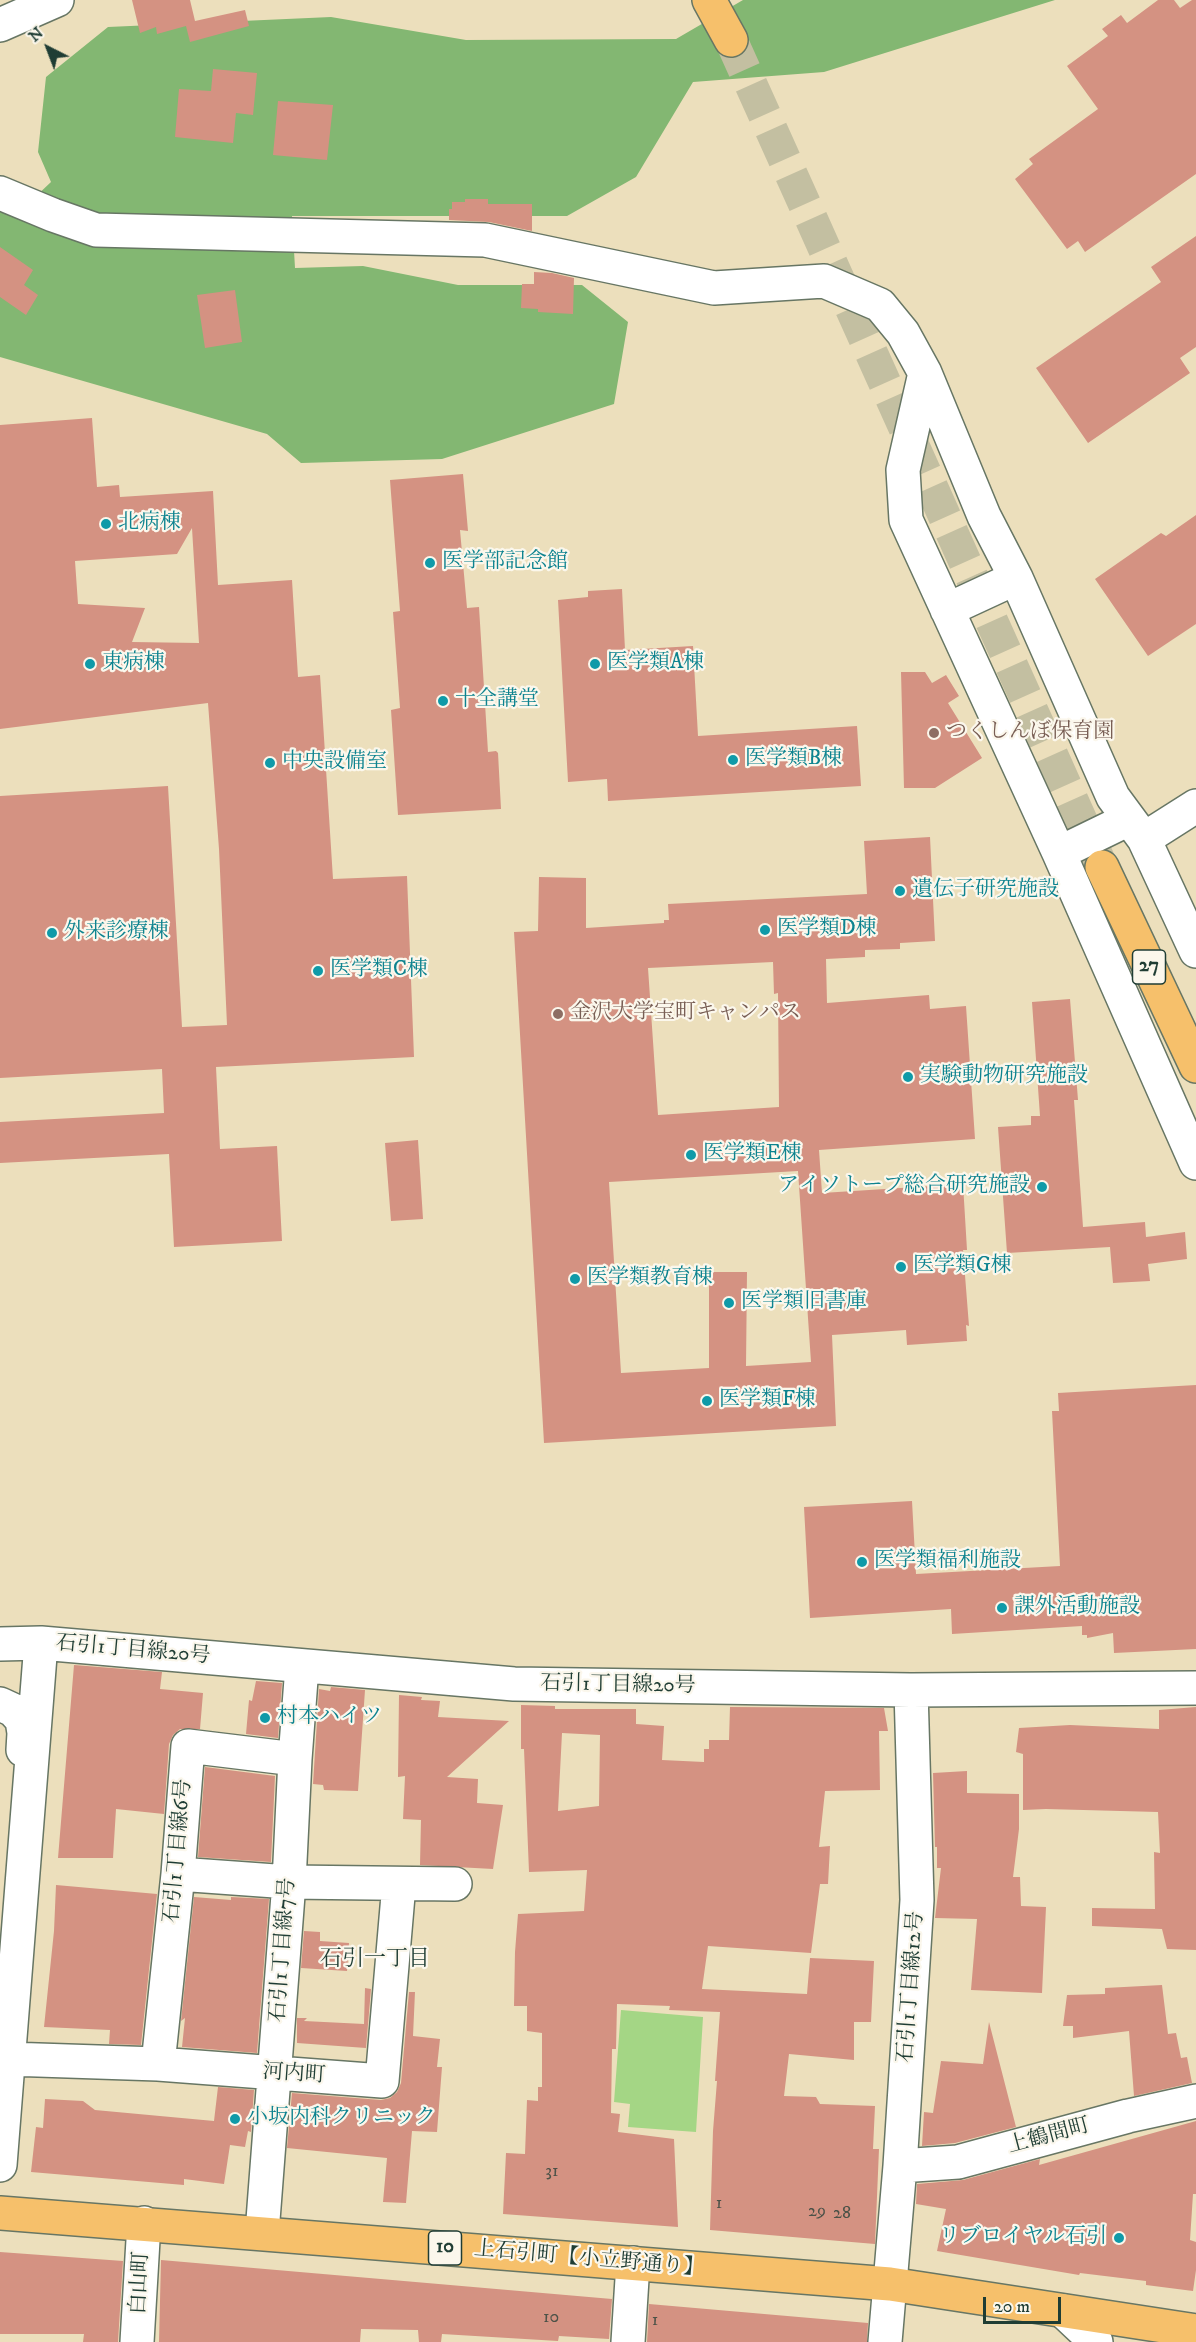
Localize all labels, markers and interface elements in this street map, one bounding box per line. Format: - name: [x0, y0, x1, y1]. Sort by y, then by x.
- north arrow: [18, 18, 78, 78]
- text: N: [24, 23, 48, 46]
- place label: 北病棟: [118, 511, 181, 537]
- marker: 北病棟: [99, 517, 113, 531]
- place label: 医学部記念館: [442, 550, 568, 576]
- marker: 医学部記念館: [423, 556, 437, 570]
- place label: 東病棟: [102, 651, 165, 677]
- place label: 医学類A棟: [607, 651, 704, 677]
- marker: 東病棟: [83, 657, 97, 671]
- marker: 医学類A棟: [588, 657, 602, 671]
- place label: 十全講堂: [455, 688, 539, 714]
- marker: 十全講堂: [436, 694, 450, 708]
- place label: つくしんぼ保育園: [946, 720, 1114, 746]
- marker: つくしんぼ保育園: [927, 726, 941, 740]
- place label: 医学類B棟: [745, 747, 842, 773]
- place label: 中央設備室: [282, 750, 387, 776]
- marker: 医学類B棟: [726, 753, 740, 767]
- marker: 中央設備室: [263, 756, 277, 770]
- place label: 遺伝子研究施設: [912, 878, 1059, 904]
- marker: 遺伝子研究施設: [893, 884, 907, 898]
- place label: 医学類D棟: [777, 917, 877, 943]
- place label: 外来診療棟: [64, 920, 169, 946]
- marker: 医学類D棟: [758, 923, 772, 937]
- marker: 外来診療棟: [45, 926, 59, 940]
- road number: 27: [1132, 950, 1166, 984]
- place label: 医学類C棟: [330, 958, 428, 984]
- marker: 医学類C棟: [311, 964, 325, 978]
- place label: 金沢大学宝町キャンパス: [570, 1001, 801, 1027]
- marker: 金沢大学宝町キャンパス: [551, 1007, 565, 1021]
- place label: 実験動物研究施設: [920, 1064, 1088, 1090]
- marker: 実験動物研究施設: [901, 1070, 915, 1084]
- place label: 医学類E棟: [703, 1142, 802, 1168]
- marker: 医学類E棟: [684, 1148, 698, 1162]
- place label: アイソトープ総合研究施設: [778, 1174, 1030, 1200]
- marker: アイソトープ総合研究施設: [1035, 1180, 1049, 1194]
- place label: 医学類G棟: [913, 1254, 1012, 1280]
- marker: 医学類G棟: [894, 1260, 908, 1274]
- place label: 医学類教育棟: [587, 1266, 713, 1292]
- marker: 医学類教育棟: [568, 1272, 582, 1286]
- place label: 医学類旧書庫: [741, 1290, 867, 1316]
- marker: 医学類旧書庫: [722, 1296, 736, 1310]
- place label: 医学類F棟: [719, 1388, 816, 1414]
- marker: 医学類F棟: [700, 1394, 714, 1408]
- place label: 医学類福利施設: [874, 1549, 1021, 1575]
- marker: 医学類福利施設: [855, 1555, 869, 1569]
- place label: 課外活動施設: [1014, 1595, 1140, 1621]
- marker: 課外活動施設: [995, 1601, 1009, 1615]
- street label: 石引1丁目線20号: [55, 1632, 211, 1670]
- street label: 石引1丁目線20号: [540, 1672, 696, 1700]
- place label: 村本ハイツ: [277, 1705, 382, 1731]
- marker: 村本ハイツ: [258, 1711, 272, 1725]
- street label: 石引1丁目線6号: [160, 1778, 198, 1924]
- street label: 石引1丁目線7号: [266, 1877, 302, 2023]
- street label: 石引1丁目線12号: [894, 1910, 930, 2064]
- district label: 石引一丁目: [320, 1947, 430, 1973]
- street label: 河内町: [262, 2060, 326, 2090]
- place label: 小坂内科クリニック: [247, 2106, 436, 2132]
- marker: 小坂内科クリニック: [228, 2112, 242, 2126]
- street label: 上鶴間町: [1005, 2114, 1093, 2160]
- house number: 31: [545, 2161, 559, 2183]
- house number: 1: [716, 2193, 722, 2215]
- house number: 29: [808, 2201, 826, 2223]
- house number: 28: [833, 2203, 851, 2225]
- place label: リブロイヤル石引: [939, 2225, 1107, 2251]
- road number: 10: [428, 2231, 462, 2265]
- marker: リブロイヤル石引: [1112, 2231, 1126, 2245]
- street label: 上石引町【小立野通り】: [473, 2237, 705, 2283]
- street label: 白山町: [127, 2251, 155, 2315]
- scale bar: [986, 2285, 1064, 2323]
- text: 20 m: [994, 2296, 1030, 2318]
- house number: 10: [543, 2307, 559, 2329]
- house number: 1: [652, 2310, 658, 2332]

